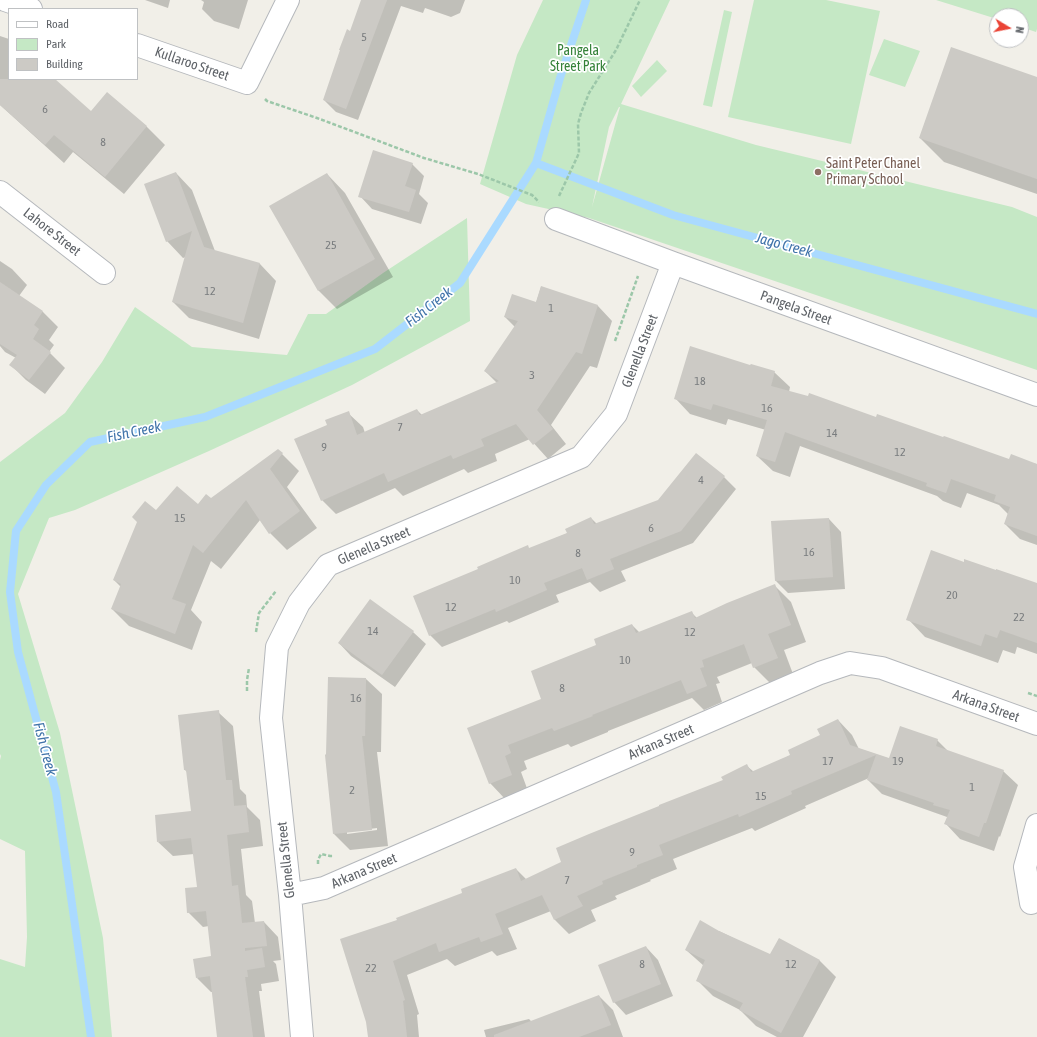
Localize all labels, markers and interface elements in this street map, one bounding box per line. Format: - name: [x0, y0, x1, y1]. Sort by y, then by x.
- legend: [8, 8, 138, 80]
- north arrow: [989, 8, 1029, 48]
- text: Road: [46, 17, 69, 31]
- text: N: [1013, 26, 1026, 34]
- house number: 5: [361, 30, 367, 44]
- text: Park: [46, 37, 66, 51]
- street label: Kullaroo Street: [153, 43, 231, 85]
- park label: Pangela Street Park: [550, 43, 606, 76]
- text: Building: [46, 57, 83, 71]
- house number: 6: [42, 102, 48, 116]
- house number: 8: [100, 135, 106, 149]
- place label: Saint Peter Chanel Primary School: [826, 156, 920, 188]
- marker: Saint Peter Chanel Primary School: [813, 167, 823, 177]
- street label: Lahore Street: [20, 204, 84, 260]
- water label: Jago Creek: [754, 229, 814, 261]
- house number: 25: [325, 238, 337, 252]
- water label: Fish Creek: [402, 283, 456, 331]
- house number: 12: [204, 284, 216, 298]
- street label: Pangela Street: [758, 287, 834, 329]
- house number: 1: [548, 301, 554, 315]
- street label: Glenella Street: [618, 312, 662, 390]
- house number: 3: [529, 368, 535, 382]
- house number: 18: [694, 374, 706, 388]
- house number: 16: [761, 401, 773, 415]
- water label: Fish Creek: [105, 418, 163, 446]
- house number: 7: [397, 420, 403, 434]
- house number: 14: [826, 426, 838, 440]
- house number: 9: [321, 440, 327, 454]
- house number: 12: [894, 445, 906, 459]
- house number: 4: [698, 473, 704, 487]
- house number: 15: [174, 511, 186, 525]
- house number: 6: [648, 521, 654, 535]
- street label: Glenella Street: [335, 523, 413, 569]
- house number: 16: [803, 545, 815, 559]
- house number: 8: [575, 546, 581, 560]
- house number: 10: [509, 573, 521, 587]
- house number: 20: [946, 588, 958, 602]
- house number: 12: [445, 600, 457, 614]
- house number: 22: [1013, 610, 1025, 624]
- house number: 14: [367, 624, 379, 638]
- house number: 12: [684, 625, 696, 639]
- house number: 10: [619, 653, 631, 667]
- house number: 8: [559, 681, 565, 695]
- street label: Arkana Street: [950, 686, 1022, 726]
- house number: 16: [350, 691, 362, 705]
- water label: Fish Creek: [29, 720, 61, 778]
- street label: Arkana Street: [626, 721, 696, 763]
- house number: 17: [822, 754, 834, 768]
- house number: 19: [892, 754, 904, 768]
- house number: 1: [969, 780, 975, 794]
- house number: 2: [349, 783, 355, 797]
- house number: 15: [755, 789, 767, 803]
- street label: Glenella Street: [274, 821, 298, 899]
- house number: 9: [629, 845, 635, 859]
- street label: Arkana Street: [329, 850, 399, 892]
- house number: 7: [564, 873, 570, 887]
- house number: 8: [639, 957, 645, 971]
- house number: 12: [785, 957, 797, 971]
- house number: 22: [365, 961, 377, 975]

